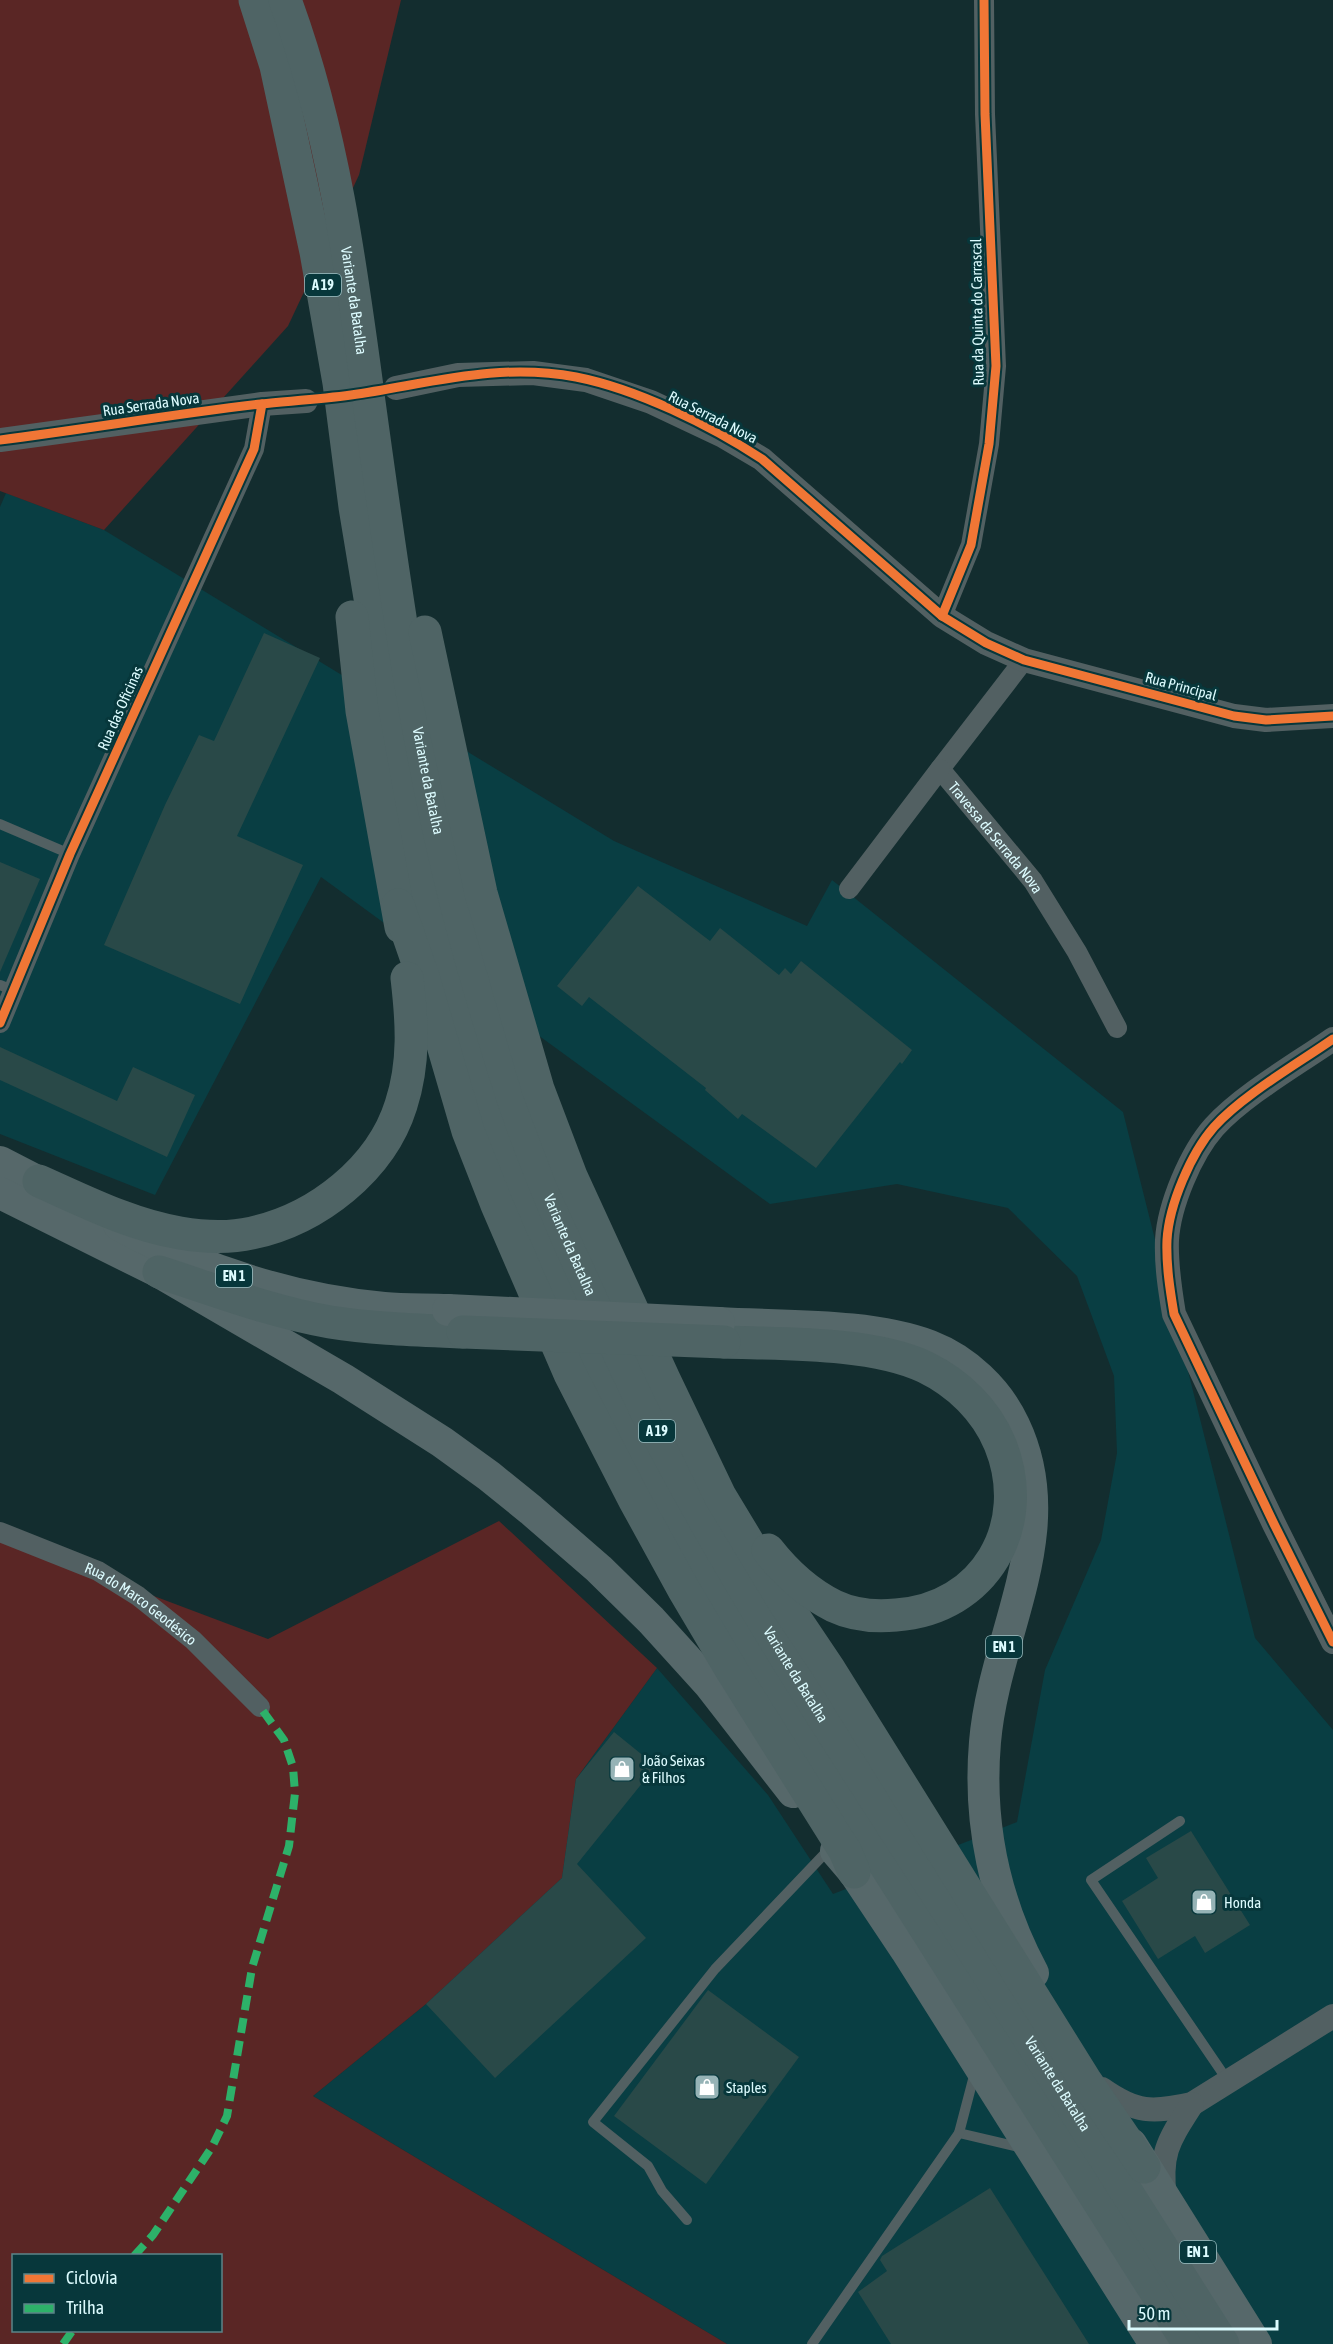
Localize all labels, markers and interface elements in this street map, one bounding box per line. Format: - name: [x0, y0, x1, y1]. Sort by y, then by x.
- street label: Rua da Quinta do Carrascal: [967, 238, 987, 386]
- street label: Variante da Batalha: [338, 245, 371, 355]
- road number: A 19: [305, 274, 341, 296]
- street label: Rua Serrada Nova: [666, 387, 760, 447]
- street label: Rua Serrada Nova: [102, 389, 200, 419]
- street label: Rua das Oficinas: [94, 663, 146, 753]
- street label: Rua Principal: [1143, 668, 1219, 704]
- street label: Variante da Batalha: [410, 726, 448, 836]
- street label: Travessa da Serrada Nova: [945, 778, 1047, 896]
- street label: Variante da Batalha: [541, 1191, 600, 1298]
- road number: EN 1: [216, 1265, 252, 1287]
- road number: A 19: [639, 1420, 675, 1442]
- street label: Rua do Marco Geodésico: [83, 1558, 200, 1648]
- street label: Variante da Batalha: [760, 1623, 832, 1725]
- road number: EN 1: [986, 1636, 1022, 1658]
- place label: João Seixas & Filhos: [642, 1752, 705, 1786]
- shop icon: João Seixas & Filhos: [607, 1754, 637, 1784]
- shop icon: Honda: [1189, 1887, 1219, 1917]
- place label: Honda: [1224, 1894, 1261, 1911]
- street label: Variante da Batalha: [1022, 2033, 1095, 2134]
- shop icon: Staples: [692, 2072, 722, 2102]
- place label: Staples: [726, 2079, 767, 2096]
- road number: EN 1: [1180, 2241, 1216, 2263]
- legend: [12, 2254, 222, 2332]
- text: Ciclovia: [66, 2267, 118, 2288]
- scale bar: [1129, 2293, 1278, 2331]
- text: Trilha: [66, 2297, 104, 2318]
- text: 50 m: [1138, 2303, 1170, 2324]

